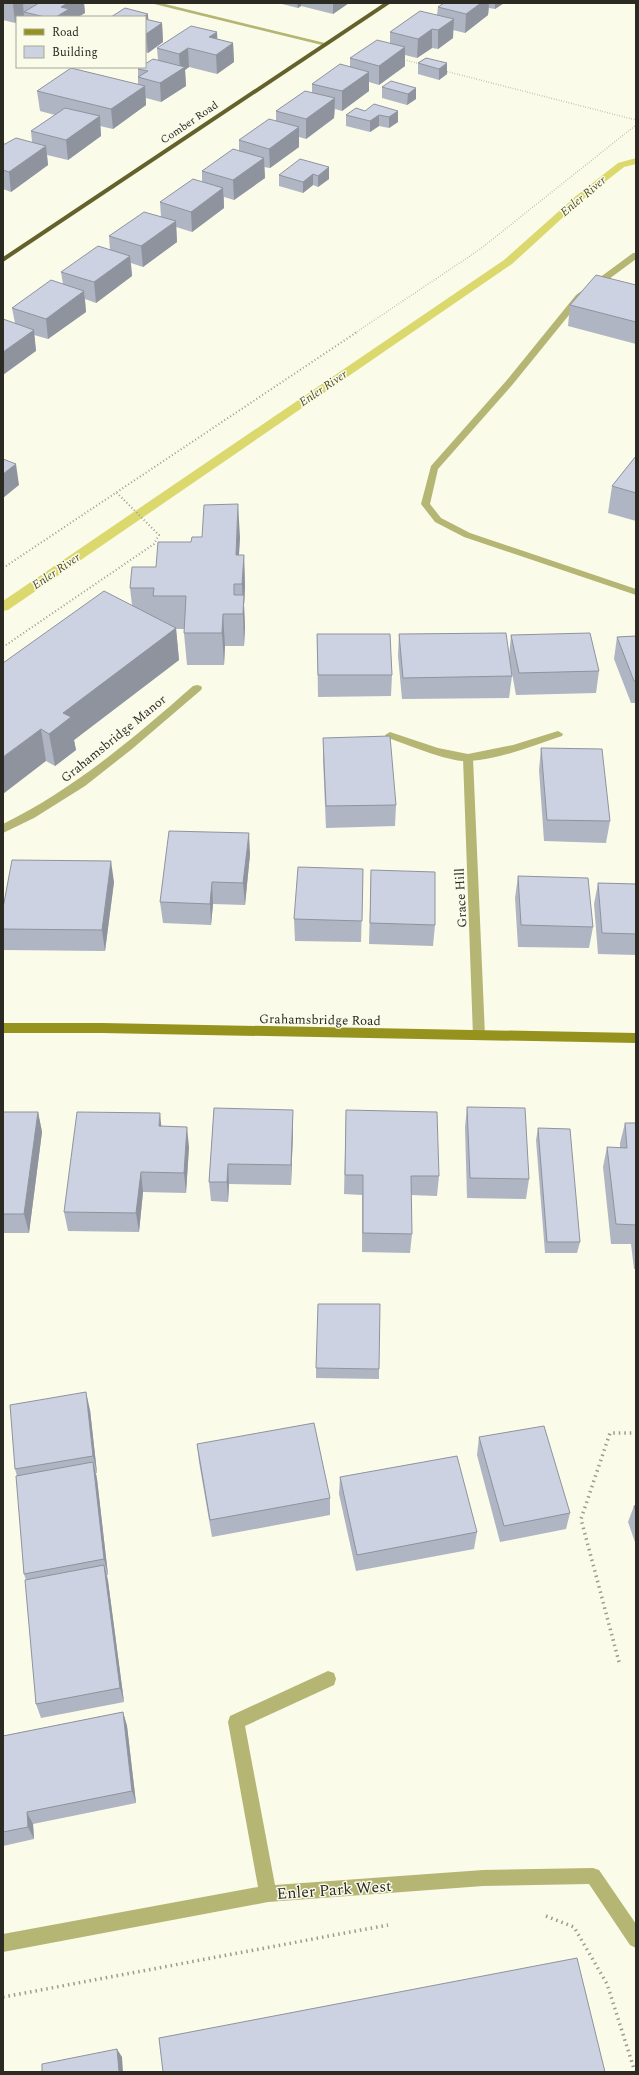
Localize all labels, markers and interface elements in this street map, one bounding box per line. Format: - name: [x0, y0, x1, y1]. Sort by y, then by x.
- legend: [16, 16, 146, 68]
- text: Road: [52, 23, 79, 42]
- text: Building: [52, 43, 98, 62]
- street label: Comber Road: [157, 97, 222, 148]
- water label: Enler River: [556, 171, 611, 221]
- water label: Enler River: [295, 365, 352, 412]
- water label: Enler River: [28, 548, 85, 595]
- street label: Grahamsbridge Manor: [56, 690, 171, 788]
- street label: Grace Hill: [449, 867, 473, 928]
- street label: Grahamsbridge Road: [259, 1009, 381, 1031]
- street label: Enler Park West: [276, 1874, 393, 1906]

